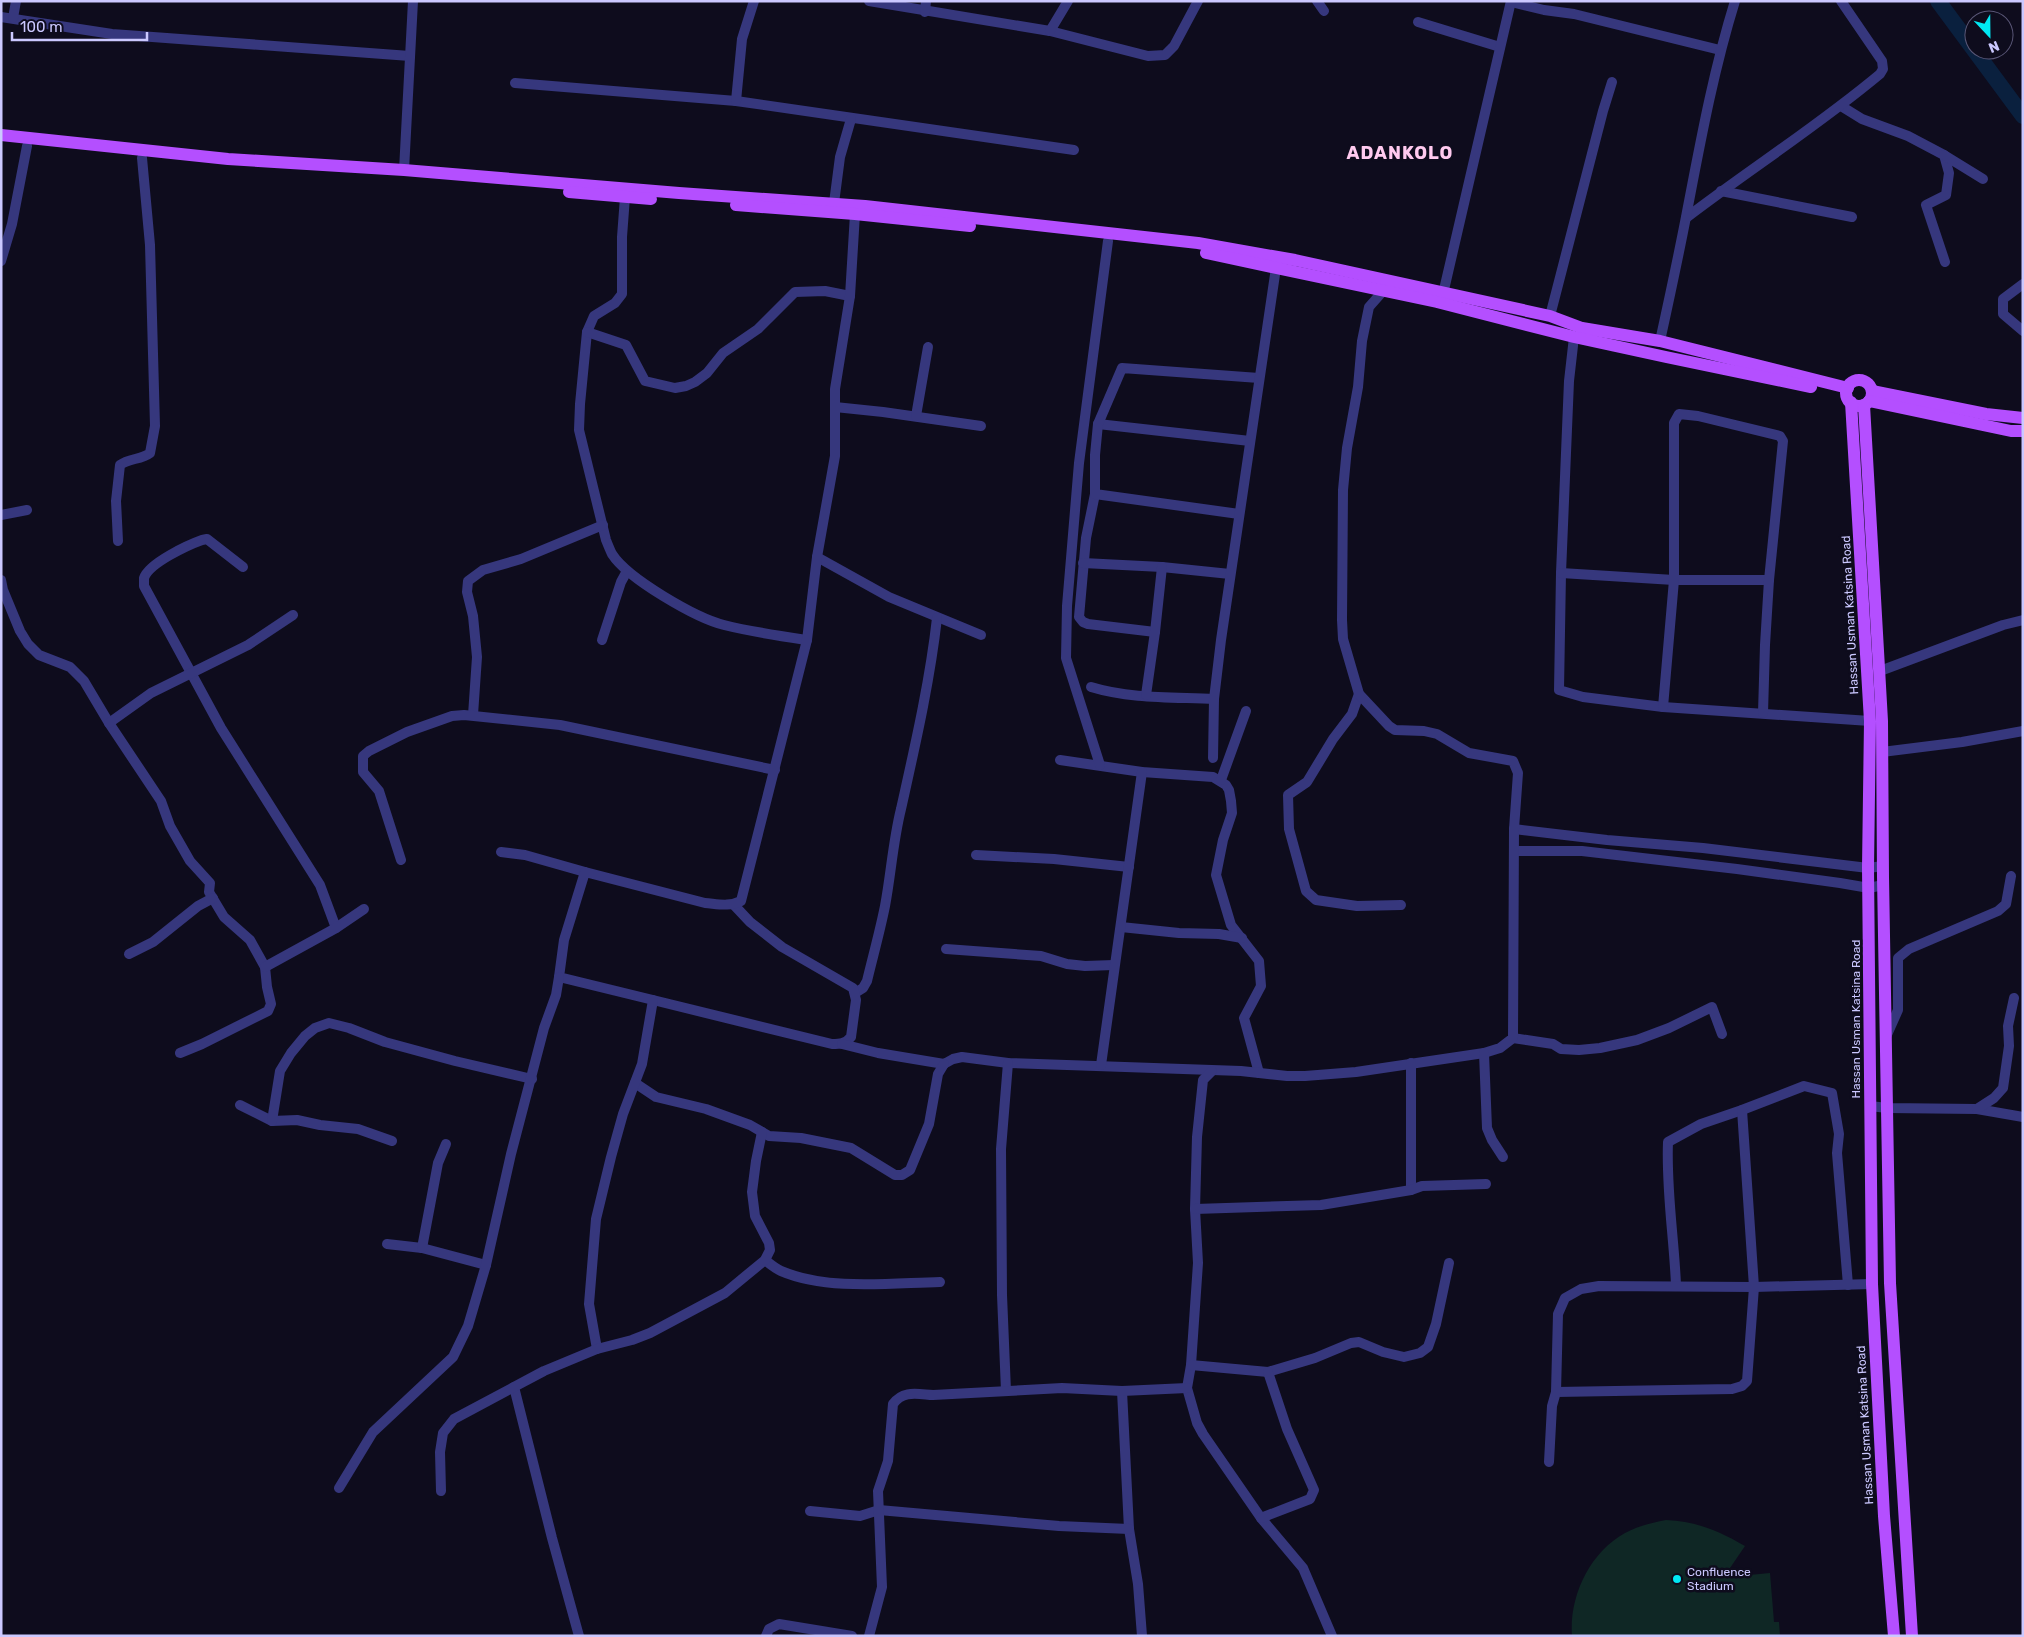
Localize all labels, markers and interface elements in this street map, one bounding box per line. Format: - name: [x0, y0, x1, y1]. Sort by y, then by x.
- scale bar: [12, 10, 148, 42]
- north arrow: [1964, 10, 2014, 60]
- text: 100 m: [20, 18, 62, 36]
- text: N: [1986, 37, 2002, 56]
- district label: ADANKOLO: [1347, 142, 1453, 164]
- street label: Hassan Usman Katsina Road: [1839, 535, 1861, 695]
- street label: Hassan Usman Katsina Road: [1849, 940, 1863, 1098]
- street label: Hassan Usman Katsina Road: [1854, 1345, 1876, 1505]
- place label: Confluence Stadium: [1687, 1565, 1751, 1593]
- marker: Confluence Stadium: [1671, 1573, 1683, 1585]

